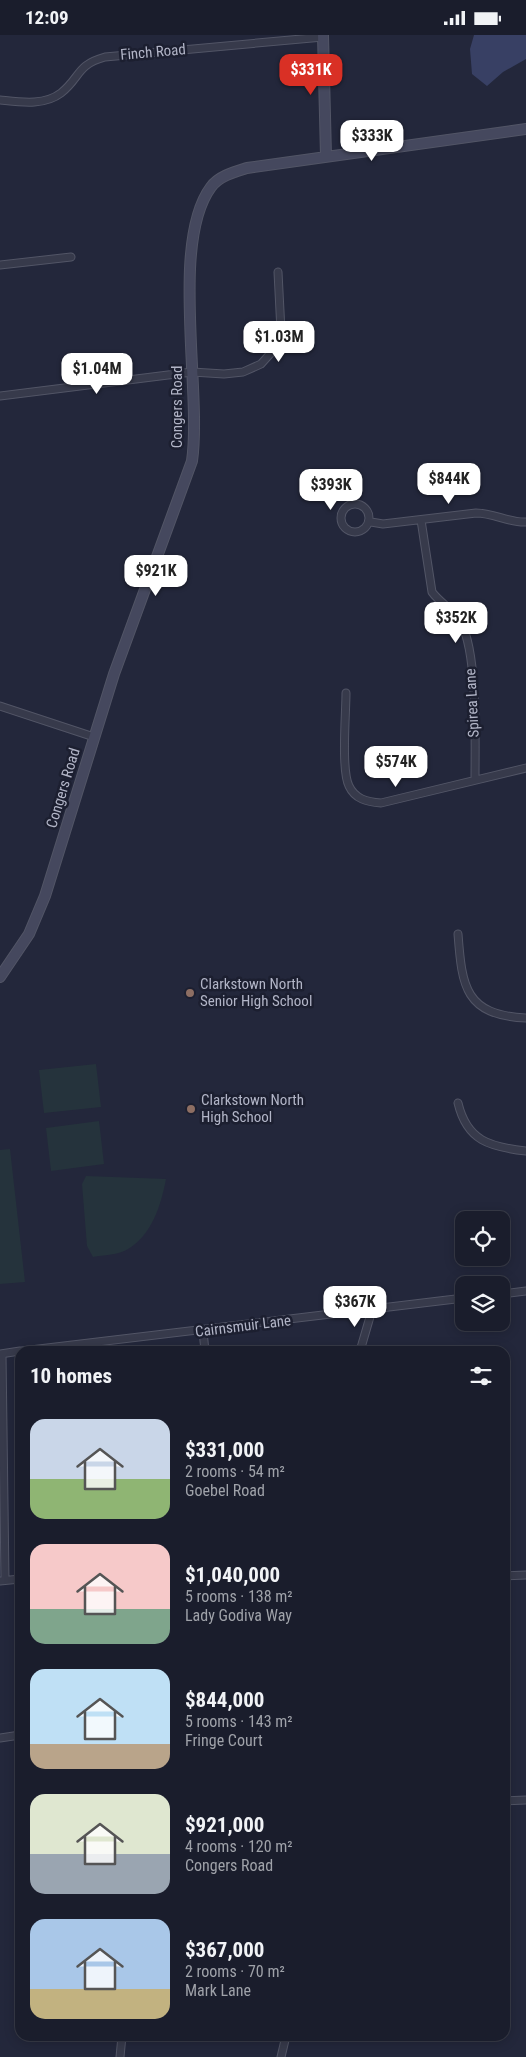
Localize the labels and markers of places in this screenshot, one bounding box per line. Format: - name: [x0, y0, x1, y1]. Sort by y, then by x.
- pin: $331K: [276, 53, 346, 96]
- pin: $333K: [337, 119, 407, 162]
- pin: $1.03M: [238, 321, 320, 363]
- pin: $1.04M: [56, 353, 138, 395]
- pin: $844K: [414, 463, 484, 505]
- pin: $393K: [296, 469, 366, 511]
- pin: $921K: [121, 555, 191, 597]
- pin: $352K: [421, 601, 491, 644]
- pin: $574K: [361, 745, 431, 788]
- place label: Clarkstown North Senior High School: [200, 975, 312, 1010]
- marker: Clarkstown North Senior High School: [184, 987, 196, 999]
- place label: Clarkstown North High School: [201, 1091, 304, 1126]
- marker: Clarkstown North High School: [185, 1103, 197, 1115]
- pin: $367K: [320, 1285, 390, 1328]

